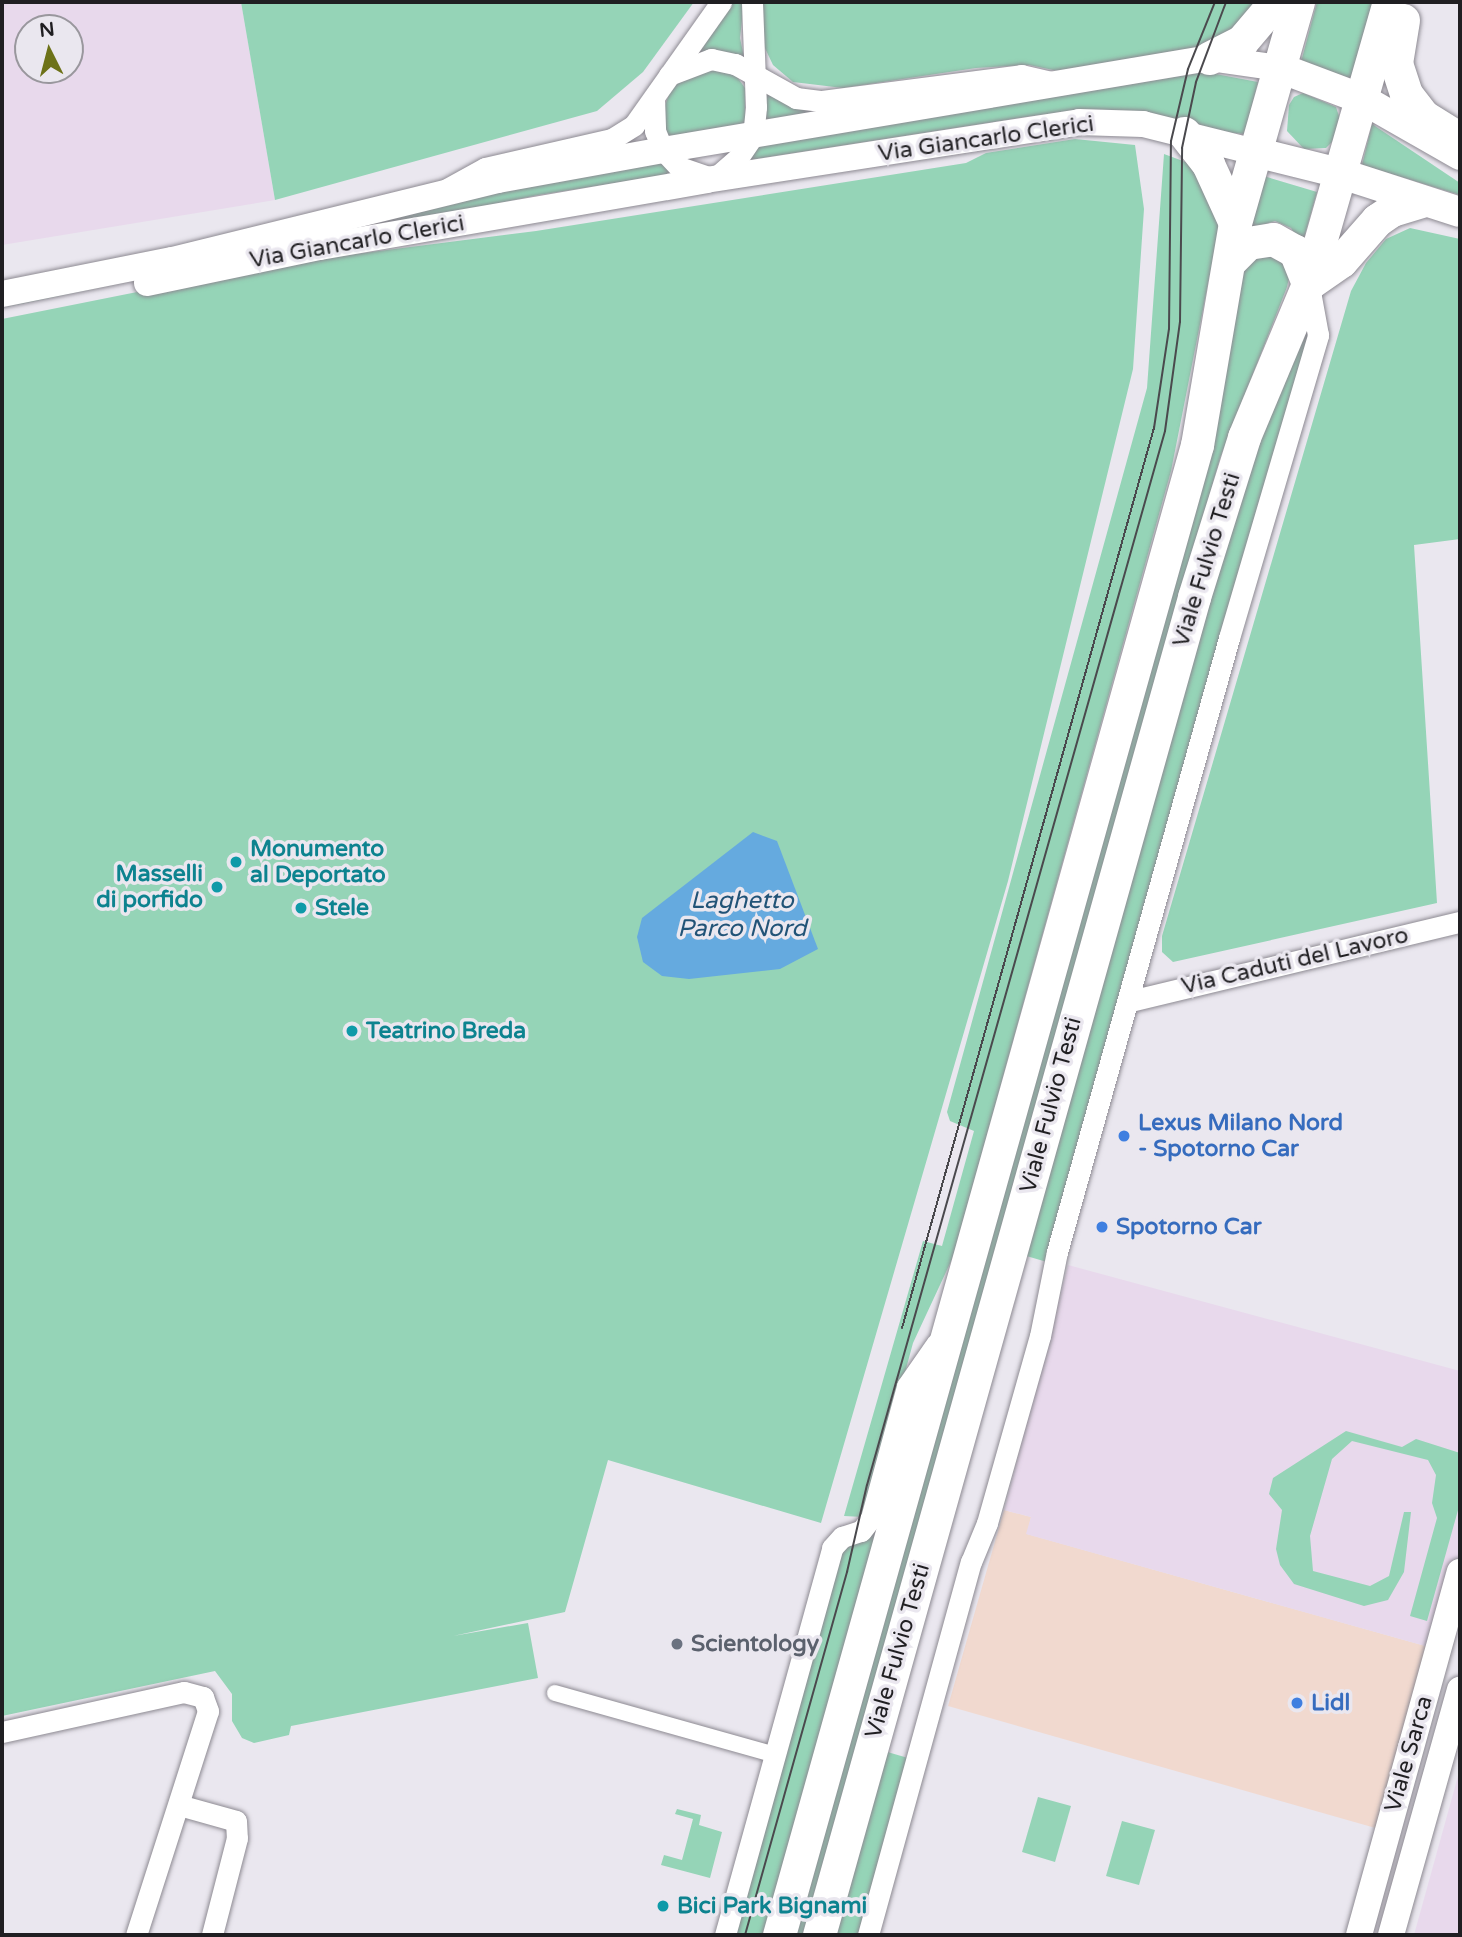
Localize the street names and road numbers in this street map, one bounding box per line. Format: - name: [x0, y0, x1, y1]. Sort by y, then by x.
- street label: Via Giancarlo Clerici: [876, 110, 1096, 168]
- street label: Via Giancarlo Clerici: [248, 210, 466, 274]
- street label: Viale Fulvio Testi: [1167, 469, 1247, 651]
- street label: Via Caduti del Lavoro: [1179, 921, 1411, 1001]
- street label: Viale Fulvio Testi: [1014, 1014, 1088, 1196]
- street label: Viale Fulvio Testi: [860, 1560, 936, 1742]
- street label: Viale Sarca: [1379, 1693, 1439, 1815]

